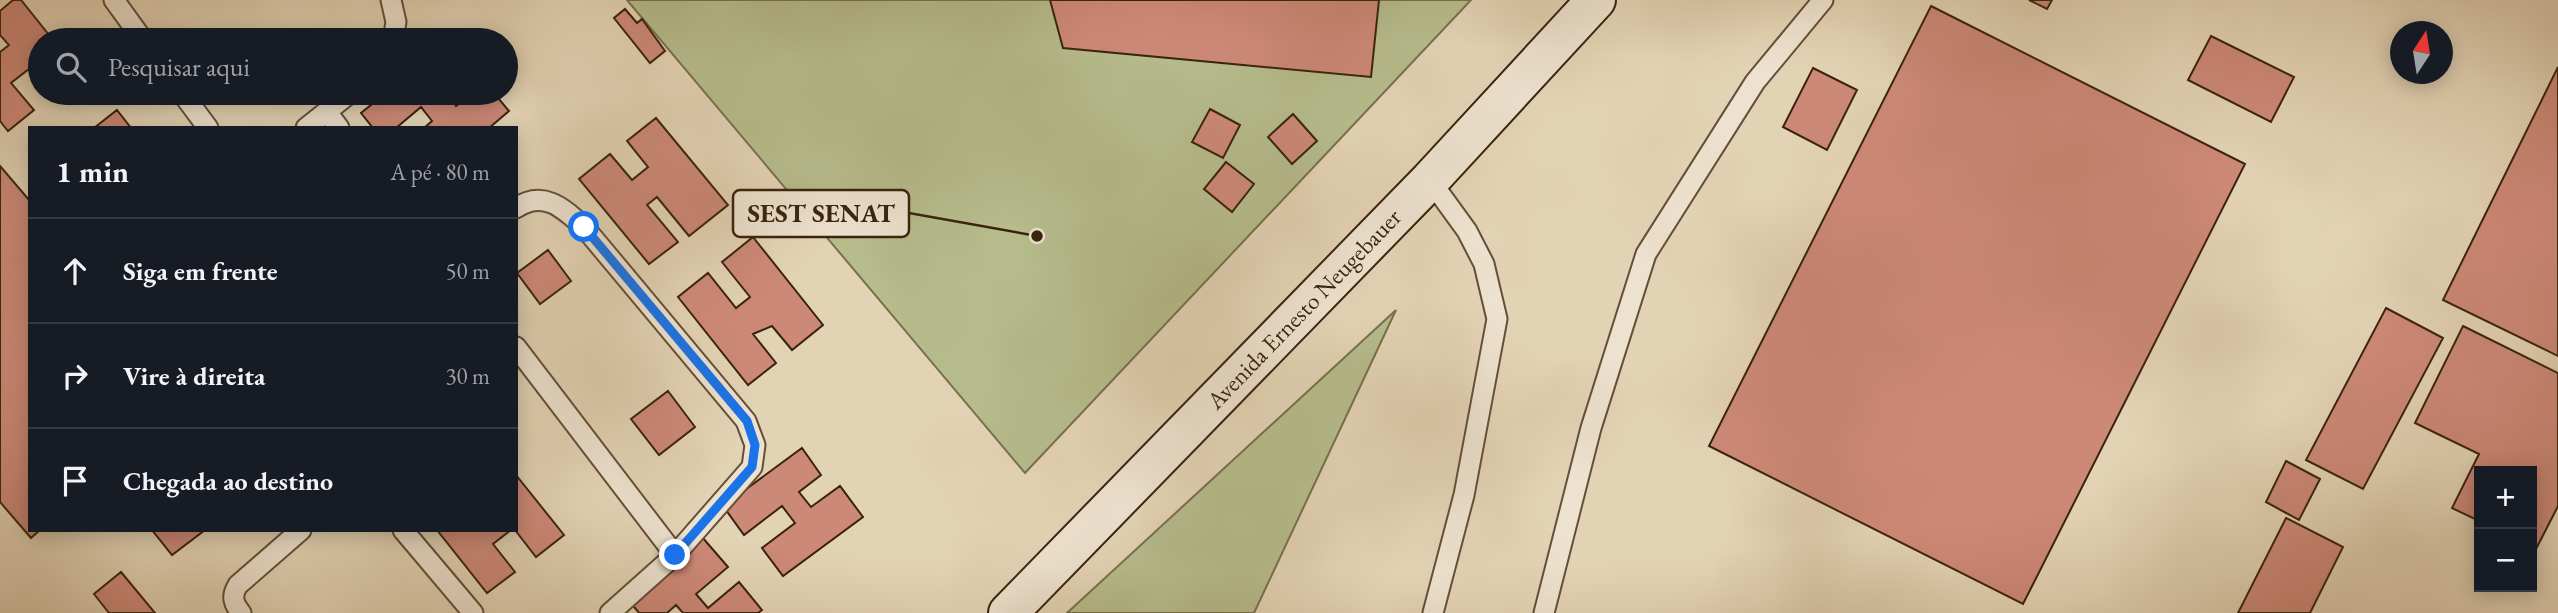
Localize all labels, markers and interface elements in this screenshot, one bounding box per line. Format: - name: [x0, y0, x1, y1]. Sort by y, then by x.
- north arrow: [2390, 21, 2453, 84]
- search box: [28, 28, 518, 105]
- icon: search: [52, 48, 90, 86]
- text: Pesquisar aqui: [108, 50, 250, 84]
- text: 1 min: [56, 152, 129, 191]
- text: A pé · 80 m: [390, 157, 490, 187]
- callout: SEST SENAT: [733, 190, 909, 237]
- text: SEST SENAT: [747, 196, 896, 230]
- street label: Avenida Ernesto Neugebauer: [1199, 202, 1408, 416]
- route start: [568, 211, 599, 242]
- icon: ahead: [56, 252, 94, 290]
- text: Siga em frente: [123, 254, 278, 288]
- text: 50 m: [445, 256, 490, 286]
- icon: right: [56, 357, 94, 395]
- text: Vire à direita: [123, 359, 265, 393]
- text: 30 m: [445, 361, 490, 391]
- icon: arrive: [56, 462, 94, 500]
- text: Chegada ao destino: [123, 464, 333, 498]
- map controls: [2474, 466, 2537, 592]
- button: +: [2474, 466, 2537, 529]
- button: −: [2474, 529, 2537, 592]
- route end: [659, 539, 690, 570]

